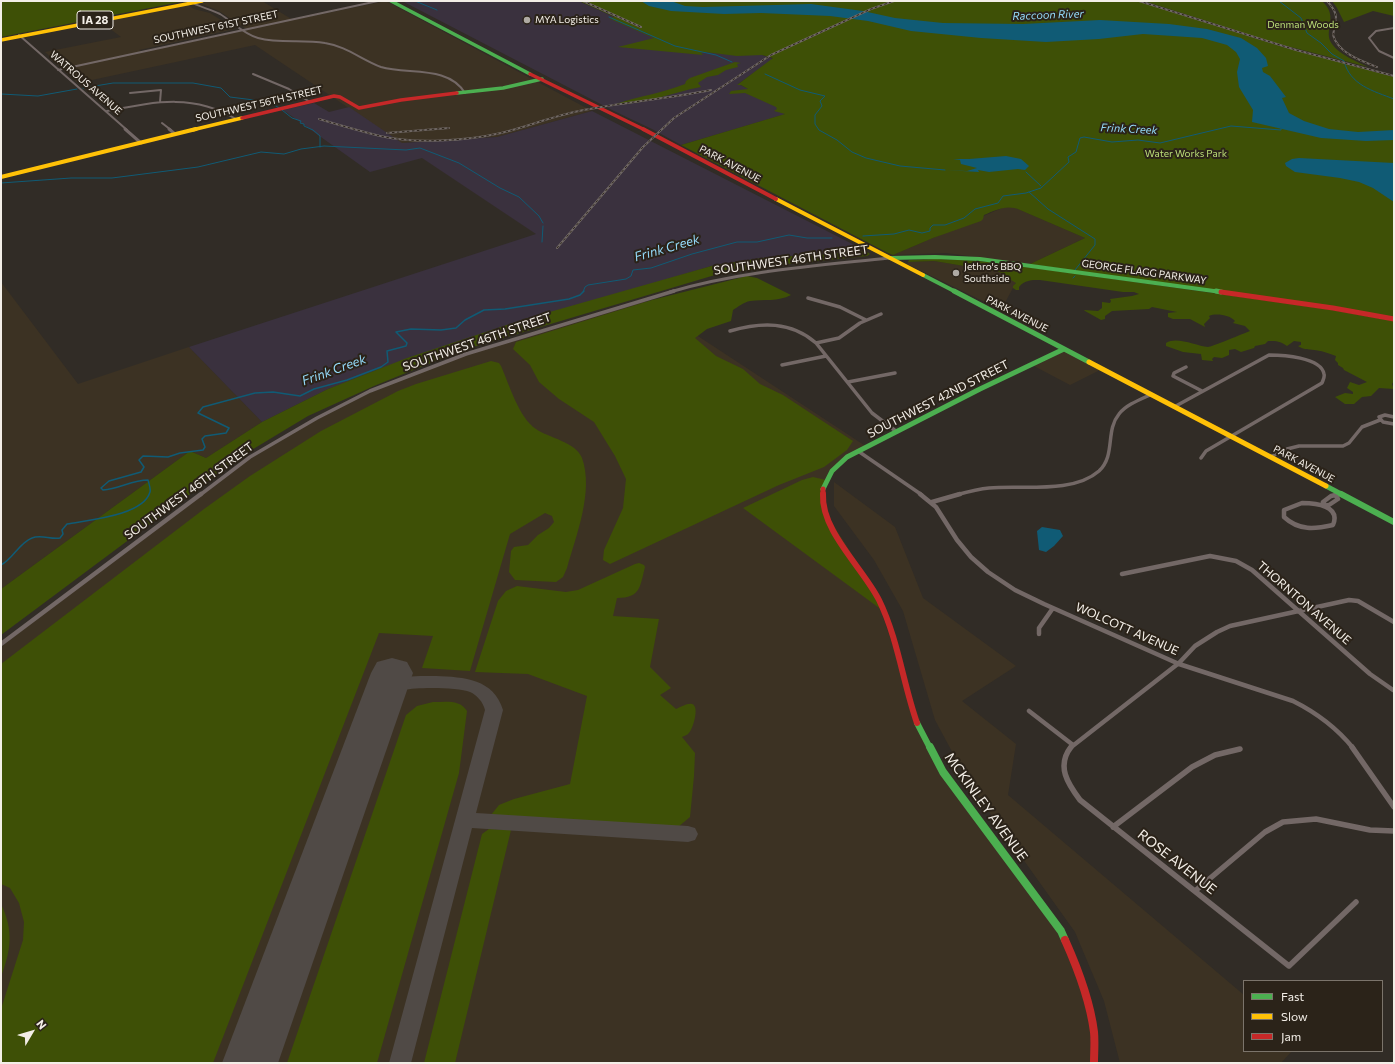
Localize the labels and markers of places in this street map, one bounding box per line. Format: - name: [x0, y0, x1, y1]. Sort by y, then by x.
- place label: MYA Logistics: [535, 14, 599, 26]
- marker: MYA Logistics: [522, 15, 532, 25]
- place label: Jethro's BBQ Southside: [964, 261, 1021, 284]
- marker: Jethro's BBQ Southside: [951, 268, 961, 278]

